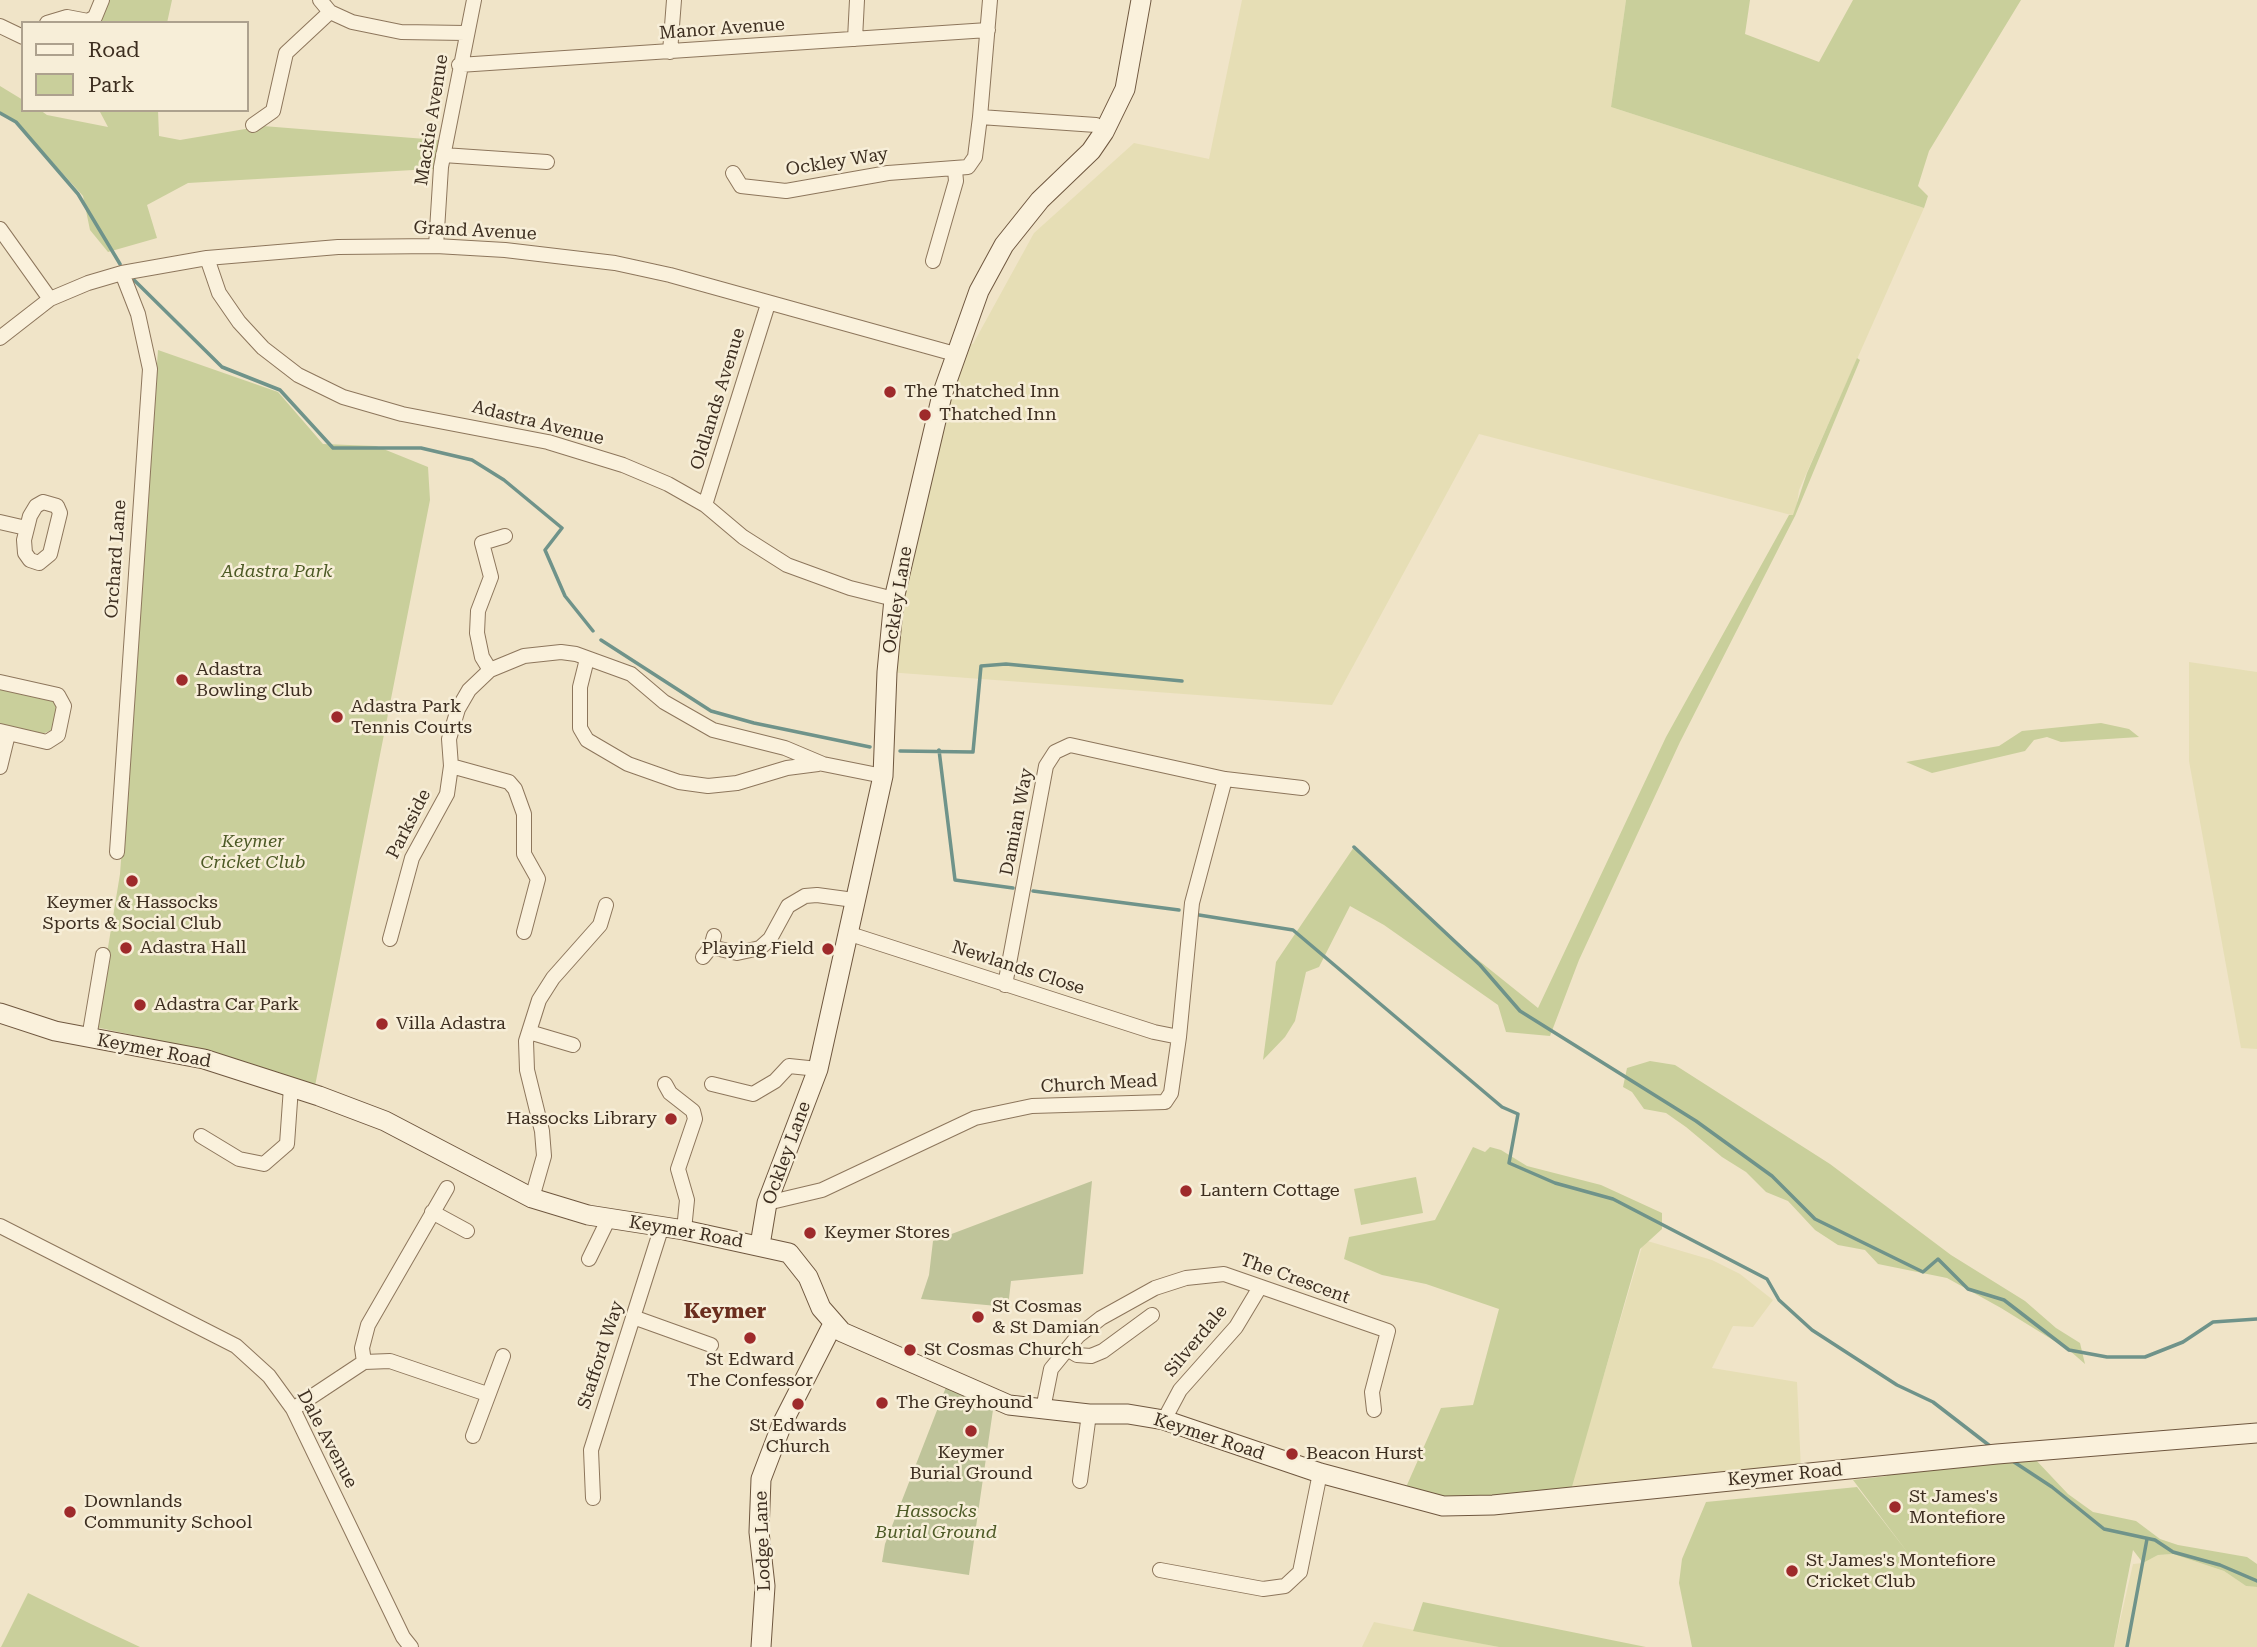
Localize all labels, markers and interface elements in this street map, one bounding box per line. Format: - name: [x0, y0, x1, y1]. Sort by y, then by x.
- street label: Manor Avenue: [658, 14, 786, 44]
- legend: [21, 21, 248, 112]
- text: Road: [88, 38, 140, 62]
- street label: Mackie Avenue: [411, 53, 453, 187]
- text: Park: [88, 73, 134, 97]
- street label: Ockley Way: [784, 143, 890, 181]
- street label: Grand Avenue: [413, 217, 537, 245]
- street label: Oldlands Avenue: [686, 325, 750, 473]
- place label: The Thatched Inn: [904, 381, 1060, 403]
- marker: The Thatched Inn: [882, 384, 898, 400]
- street label: Adastra Avenue: [470, 396, 606, 450]
- place label: Thatched Inn: [939, 404, 1057, 426]
- marker: Thatched Inn: [917, 407, 933, 423]
- street label: Orchard Lane: [101, 499, 131, 619]
- street label: Ockley Lane: [879, 545, 917, 655]
- park label: Adastra Park: [222, 561, 332, 583]
- place label: Adastra Bowling Club: [196, 659, 313, 702]
- marker: Adastra Bowling Club: [174, 672, 190, 688]
- place label: Adastra Park Tennis Courts: [351, 696, 472, 738]
- marker: Adastra Park Tennis Courts: [329, 709, 345, 725]
- street label: Damian Way: [996, 766, 1038, 878]
- street label: Parkside: [382, 786, 436, 862]
- park label: Keymer Cricket Club: [200, 831, 306, 874]
- marker: Keymer & Hassocks Sports & Social Club: [124, 873, 140, 889]
- place label: Keymer & Hassocks Sports & Social Club: [43, 892, 221, 934]
- street label: Newlands Close: [949, 936, 1087, 1000]
- place label: Adastra Hall: [140, 937, 246, 959]
- place label: Playing Field: [702, 938, 814, 960]
- marker: Adastra Hall: [118, 940, 134, 956]
- marker: Playing Field: [820, 941, 836, 957]
- place label: Adastra Car Park: [154, 994, 299, 1016]
- marker: Adastra Car Park: [132, 997, 148, 1013]
- place label: Villa Adastra: [396, 1013, 506, 1035]
- marker: Villa Adastra: [374, 1016, 390, 1032]
- street label: Keymer Road: [95, 1029, 213, 1073]
- street label: Church Mead: [1040, 1070, 1158, 1098]
- street label: Ockley Lane: [758, 1098, 816, 1208]
- place label: Hassocks Library: [506, 1108, 657, 1130]
- marker: Hassocks Library: [663, 1111, 679, 1127]
- place label: Lantern Cottage: [1200, 1180, 1340, 1202]
- marker: Lantern Cottage: [1178, 1183, 1194, 1199]
- street label: Keymer Road: [627, 1211, 745, 1253]
- place label: Keymer Stores: [824, 1222, 950, 1244]
- marker: Keymer Stores: [802, 1225, 818, 1241]
- street label: The Crescent: [1237, 1249, 1353, 1309]
- place label: St Cosmas & St Damian: [992, 1296, 1100, 1338]
- street label: Stafford Way: [573, 1298, 629, 1412]
- district label: Keymer: [684, 1299, 766, 1325]
- street label: Silverdale: [1160, 1301, 1232, 1381]
- marker: St Cosmas & St Damian: [970, 1309, 986, 1325]
- marker: St Edward The Confessor: [742, 1330, 758, 1346]
- place label: St Cosmas Church: [924, 1339, 1083, 1361]
- marker: St Cosmas Church: [902, 1342, 918, 1358]
- place label: St Edward The Confessor: [687, 1349, 813, 1392]
- street label: Dale Avenue: [292, 1386, 362, 1492]
- place label: The Greyhound: [896, 1392, 1033, 1414]
- marker: The Greyhound: [874, 1395, 890, 1411]
- marker: St Edwards Church: [790, 1396, 806, 1412]
- street label: Keymer Road: [1151, 1409, 1267, 1465]
- place label: St Edwards Church: [749, 1415, 847, 1458]
- marker: Keymer Burial Ground: [963, 1423, 979, 1439]
- place label: Keymer Burial Ground: [910, 1442, 1032, 1484]
- place label: Beacon Hurst: [1306, 1443, 1424, 1465]
- marker: Beacon Hurst: [1284, 1446, 1300, 1462]
- street label: Keymer Road: [1726, 1459, 1844, 1491]
- place label: St James's Montefiore: [1909, 1486, 2005, 1528]
- street label: Lodge Lane: [750, 1490, 776, 1592]
- place label: Downlands Community School: [84, 1491, 252, 1534]
- marker: St James's Montefiore: [1887, 1499, 1903, 1515]
- park label: Hassocks Burial Ground: [875, 1501, 997, 1544]
- marker: Downlands Community School: [62, 1504, 78, 1520]
- place label: St James's Montefiore Cricket Club: [1806, 1550, 1996, 1592]
- marker: St James's Montefiore Cricket Club: [1784, 1563, 1800, 1579]

